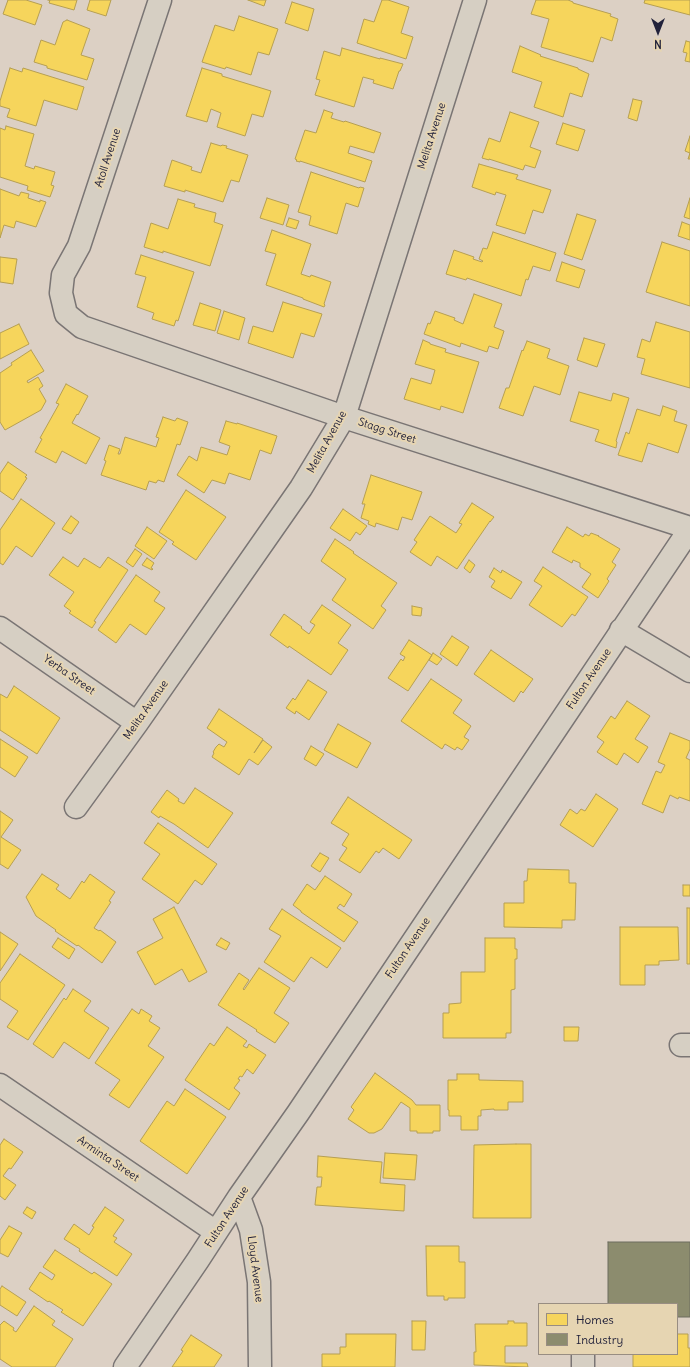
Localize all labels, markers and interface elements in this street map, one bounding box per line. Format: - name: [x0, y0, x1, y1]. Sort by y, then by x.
- north arrow: [638, 12, 678, 52]
- text: N: [654, 37, 662, 51]
- street label: Melita Avenue: [415, 101, 449, 171]
- street label: Atoll Avenue: [92, 127, 124, 189]
- street label: Melita Avenue: [304, 409, 350, 475]
- street label: Stagg Street: [356, 415, 418, 447]
- street label: Fulton Avenue: [564, 646, 614, 712]
- street label: Yerba Street: [41, 652, 97, 698]
- street label: Melita Avenue: [121, 678, 171, 742]
- street label: Fulton Avenue: [383, 915, 433, 981]
- street label: Arminta Street: [75, 1133, 141, 1185]
- street label: Fulton Avenue: [202, 1184, 252, 1250]
- street label: Lloyd Avenue: [244, 1235, 266, 1303]
- legend: [538, 1303, 678, 1355]
- text: Homes: [576, 1312, 614, 1327]
- text: Industry: [576, 1332, 623, 1347]

